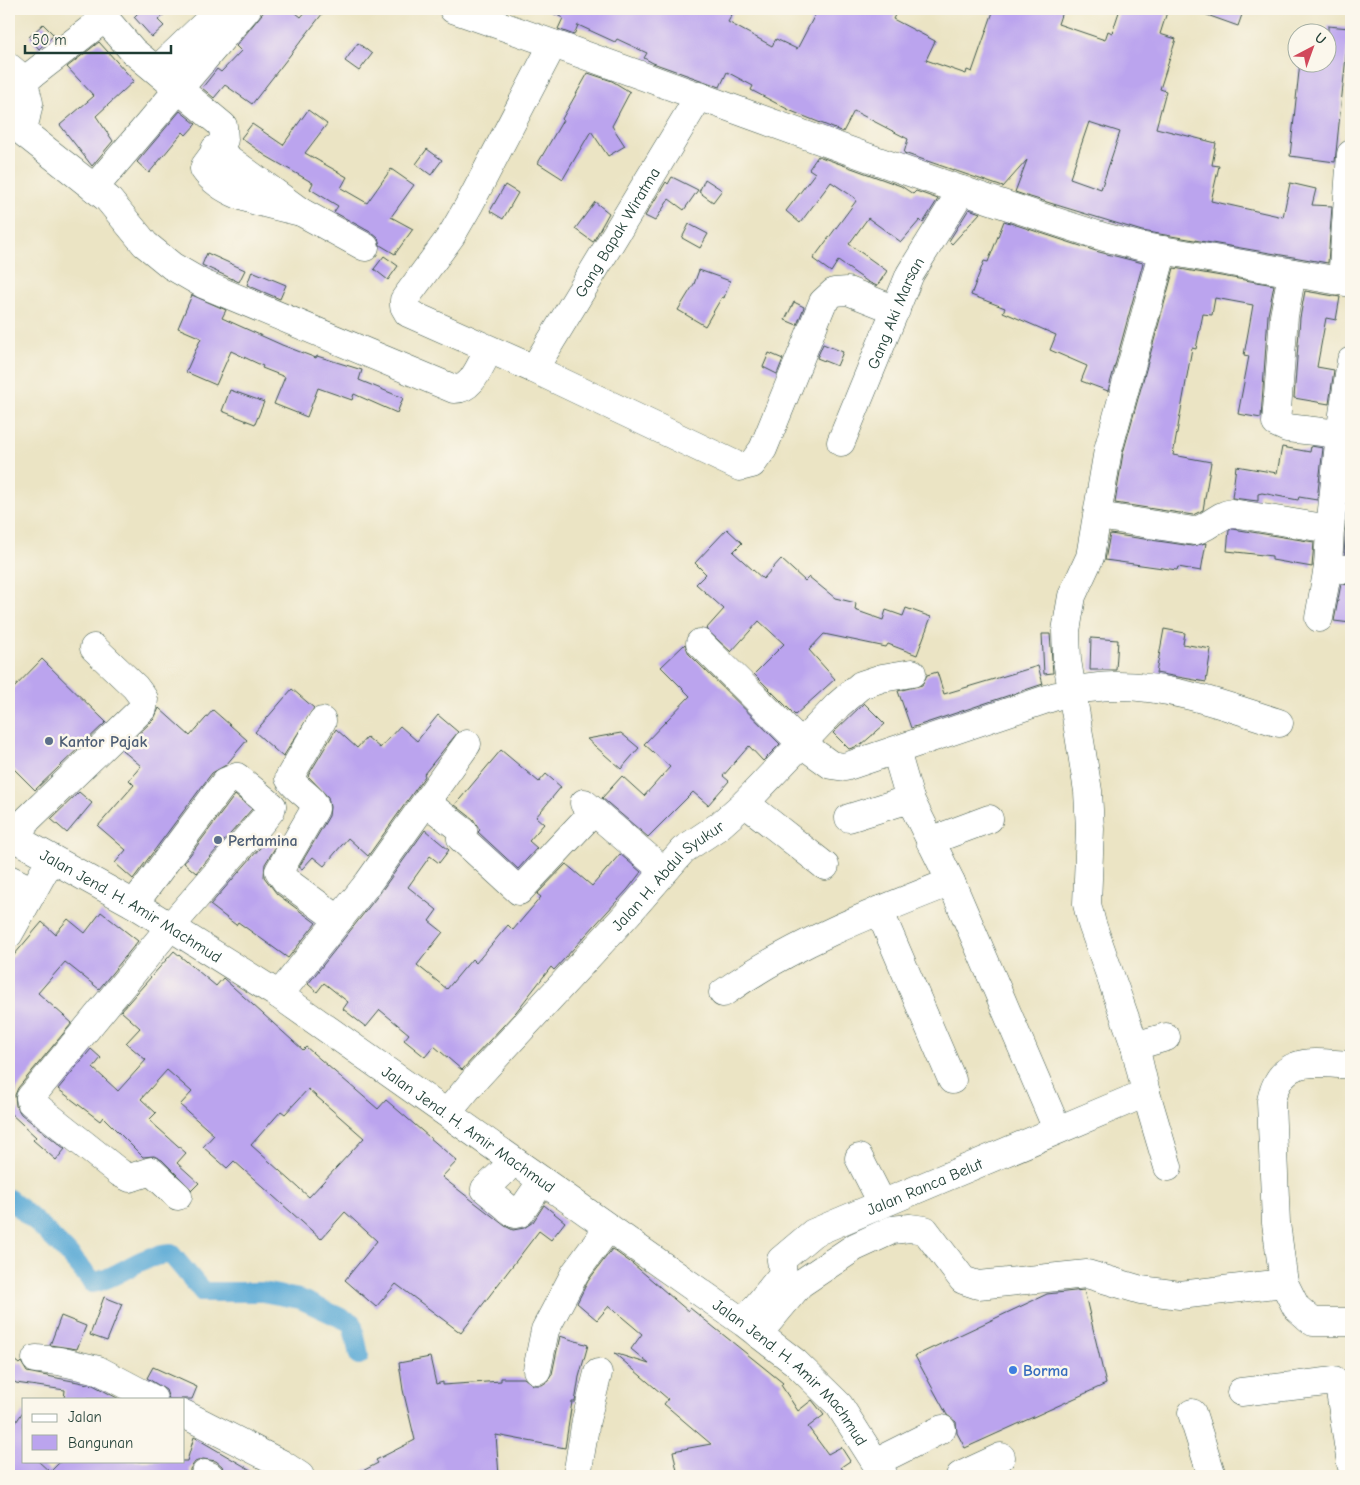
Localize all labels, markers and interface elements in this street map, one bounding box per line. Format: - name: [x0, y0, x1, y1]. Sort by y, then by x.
- scale bar: [25, 22, 171, 54]
- north arrow: [1288, 22, 1338, 72]
- text: U: [1311, 29, 1329, 48]
- text: 50 m: [32, 31, 67, 49]
- street label: Gang Bapak Wiratma: [572, 165, 664, 301]
- street label: Gang Aki Marsan: [864, 254, 928, 372]
- place label: Kantor Pajak: [59, 733, 147, 751]
- marker: Kantor Pajak: [43, 735, 55, 747]
- street label: Jalan H. Abdul Syukur: [609, 817, 729, 935]
- place label: Pertamina: [228, 832, 298, 850]
- marker: Pertamina: [212, 834, 224, 846]
- street label: Jalan Jend. H. Amir Machmud: [37, 846, 225, 967]
- street label: Jalan Jend. H. Amir Machmud: [378, 1062, 558, 1197]
- street label: Jalan Ranca Belut: [864, 1155, 986, 1219]
- street label: Jalan Jend. H. Amir Machmud: [709, 1296, 870, 1449]
- place label: Borma: [1023, 1362, 1068, 1380]
- marker: Borma: [1007, 1364, 1019, 1376]
- legend: [22, 1398, 185, 1462]
- text: Jalan: [68, 1408, 102, 1426]
- text: Bangunan: [68, 1434, 133, 1452]

